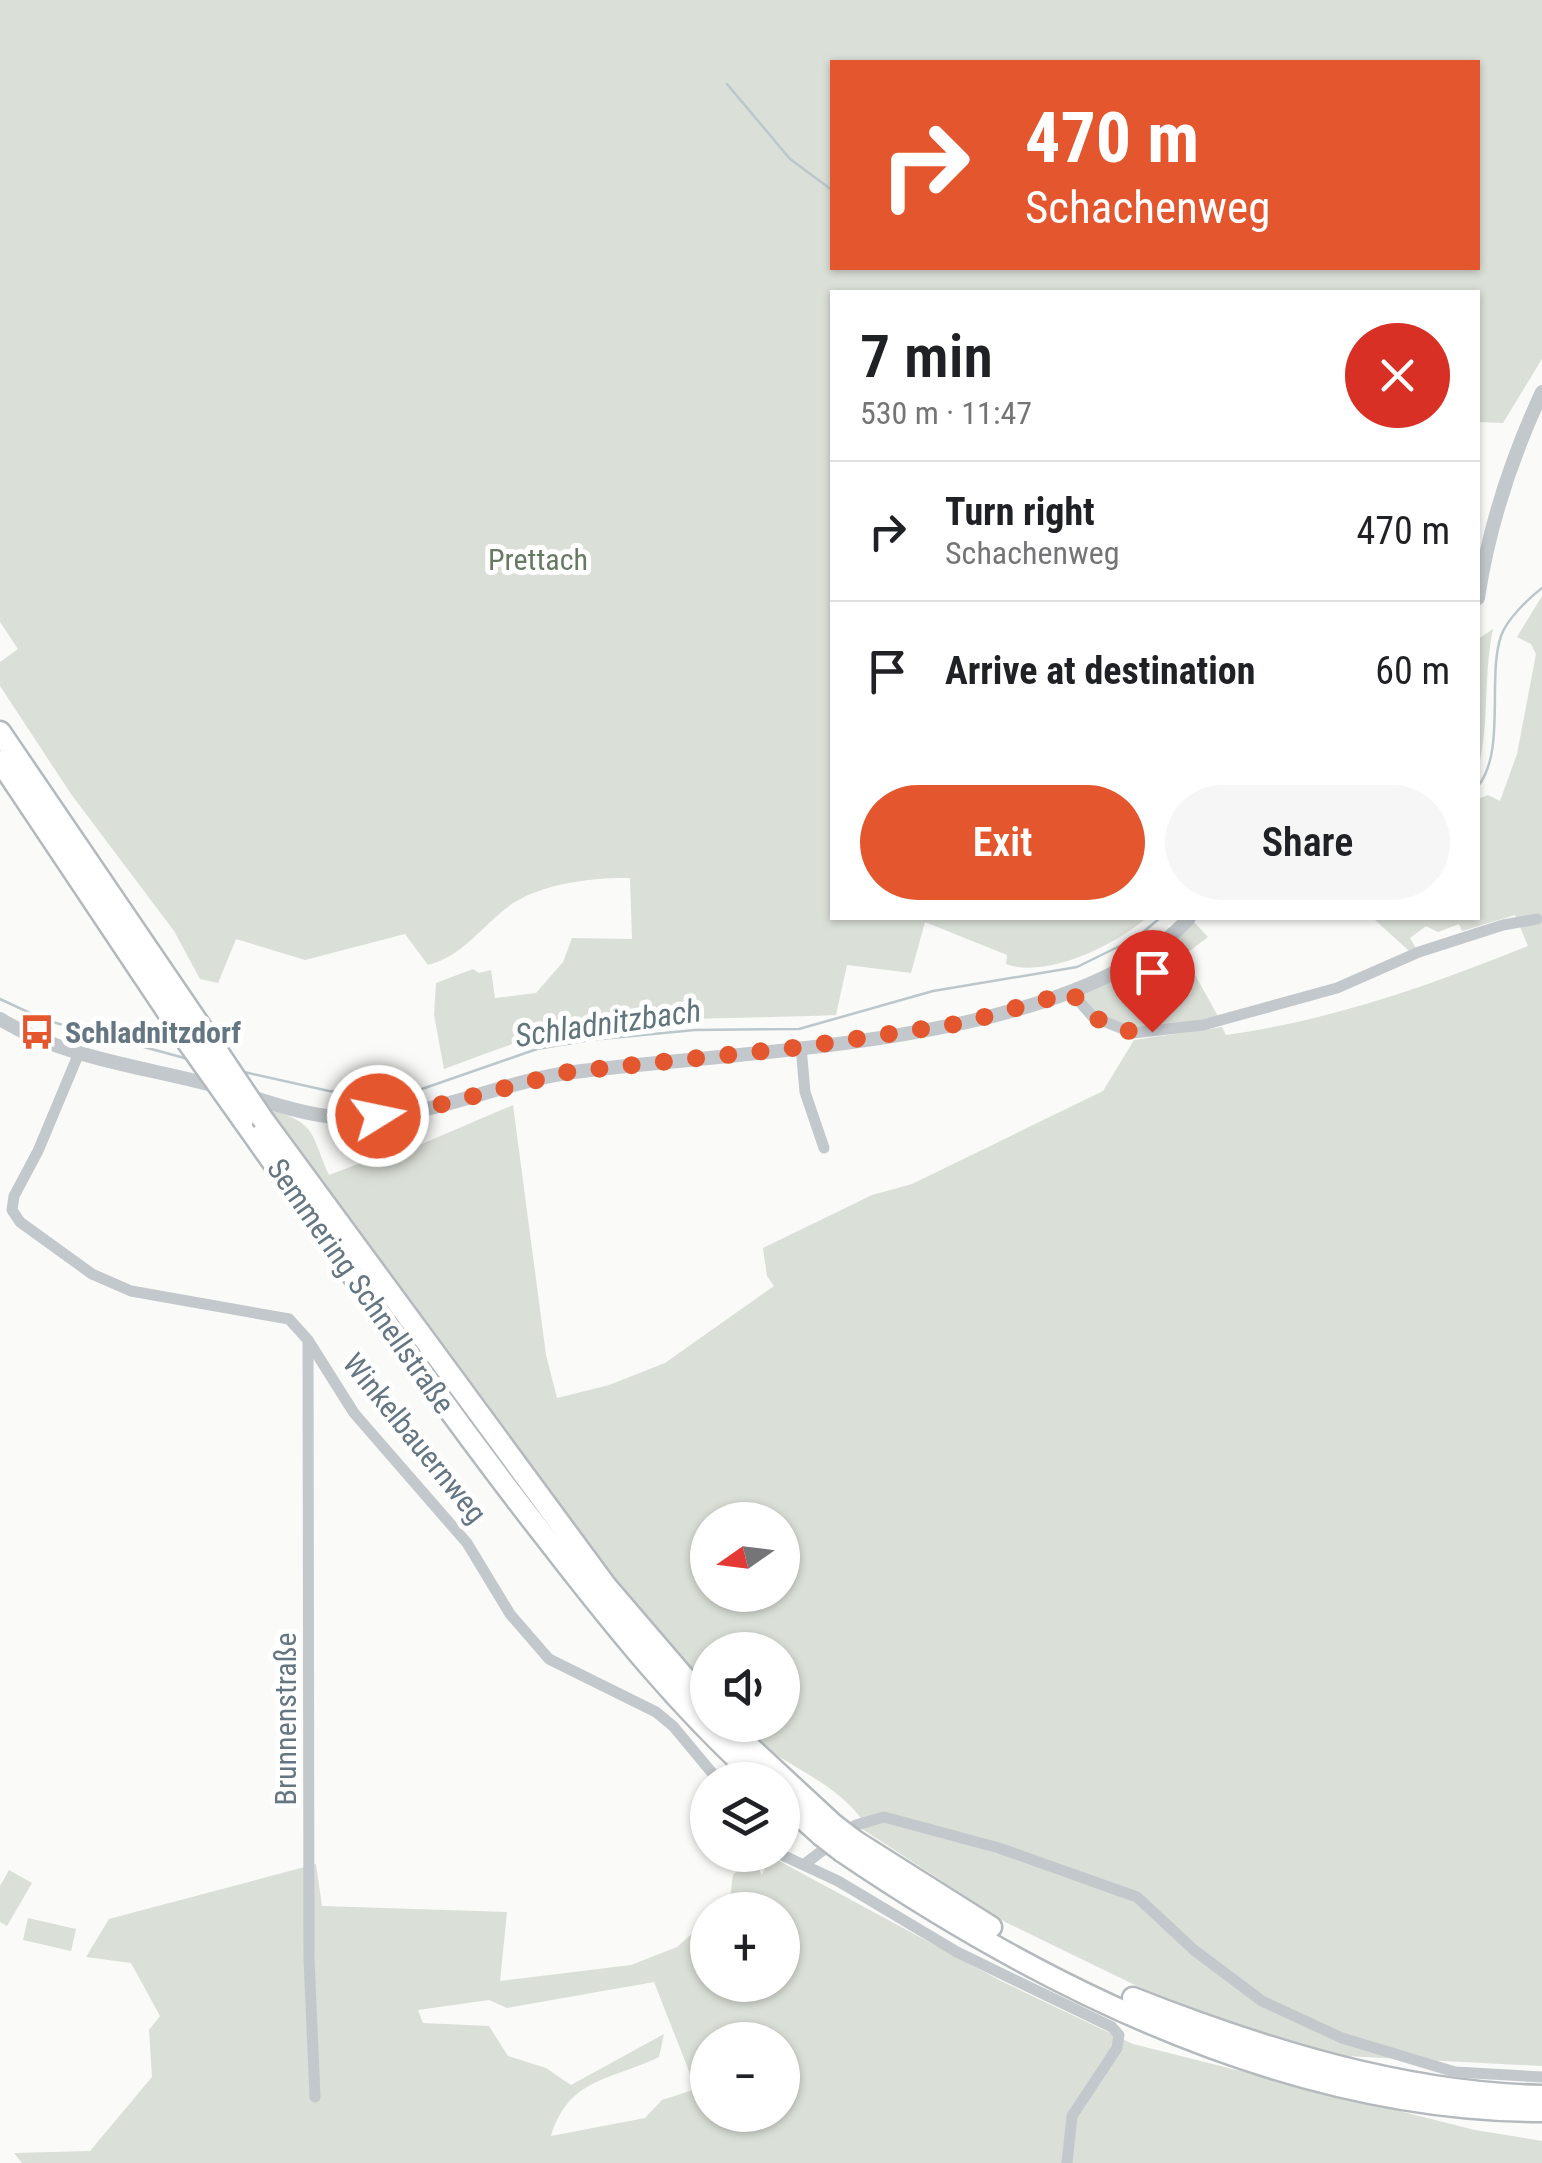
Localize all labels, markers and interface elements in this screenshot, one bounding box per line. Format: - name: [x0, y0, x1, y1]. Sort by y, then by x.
- text: 470 m: [1025, 97, 1199, 179]
- icon: right: [860, 100, 990, 230]
- text: Schachenweg: [1025, 181, 1270, 234]
- text: 7 min: [860, 321, 993, 392]
- button: close: [1345, 323, 1450, 428]
- text: 530 m · 11:47: [860, 394, 1032, 432]
- text: Turn right: [945, 490, 1095, 534]
- icon: right: [860, 504, 915, 559]
- text: 470 m: [1356, 509, 1450, 553]
- text: Schachenweg: [945, 534, 1119, 572]
- park label: Prettach: [488, 542, 588, 577]
- icon: arrive: [860, 644, 915, 699]
- text: Arrive at destination: [945, 649, 1255, 693]
- text: 60 m: [1375, 649, 1450, 693]
- button: Exit: [860, 785, 1145, 900]
- button: Share: [1165, 785, 1450, 900]
- pin: [1110, 930, 1195, 1033]
- icon: arrive: [1125, 945, 1180, 1000]
- water label: Schladnitzbach: [513, 991, 703, 1055]
- bus stop icon: Schladnitzdorf: [18, 1013, 56, 1051]
- place label: Schladnitzdorf: [65, 1015, 241, 1050]
- position arrow: [326, 1064, 430, 1168]
- street label: Semmering Schnellstraße: [260, 1152, 462, 1420]
- street label: Winkelbauernweg: [336, 1346, 494, 1530]
- north arrow: [690, 1502, 800, 1612]
- map controls: [690, 1502, 800, 2132]
- button: sound: [690, 1632, 800, 1742]
- street label: Brunnenstraße: [268, 1633, 303, 1805]
- button: layers: [690, 1762, 800, 1872]
- button: +: [690, 1892, 800, 2002]
- button: −: [690, 2022, 800, 2132]

